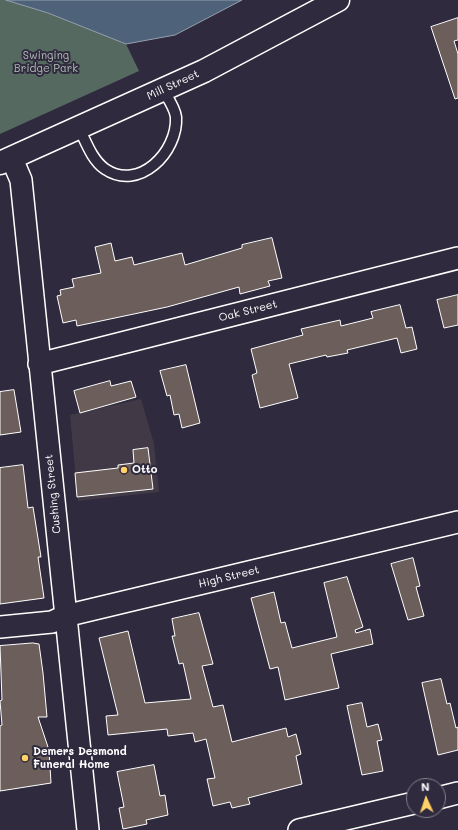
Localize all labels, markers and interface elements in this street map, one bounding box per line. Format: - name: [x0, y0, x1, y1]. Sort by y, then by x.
- park label: Swinging Bridge Park: [14, 49, 78, 75]
- street label: Mill Street: [145, 67, 201, 103]
- street label: Oak Street: [217, 297, 279, 325]
- street label: Cushing Street: [42, 454, 64, 534]
- place label: Otto: [132, 463, 157, 477]
- marker: Otto: [119, 465, 129, 475]
- street label: High Street: [197, 563, 261, 591]
- place label: Demers Desmond Funeral Home: [33, 745, 127, 771]
- marker: Demers Desmond Funeral Home: [20, 753, 30, 763]
- north arrow: [406, 778, 446, 818]
- text: N: [421, 779, 430, 794]

